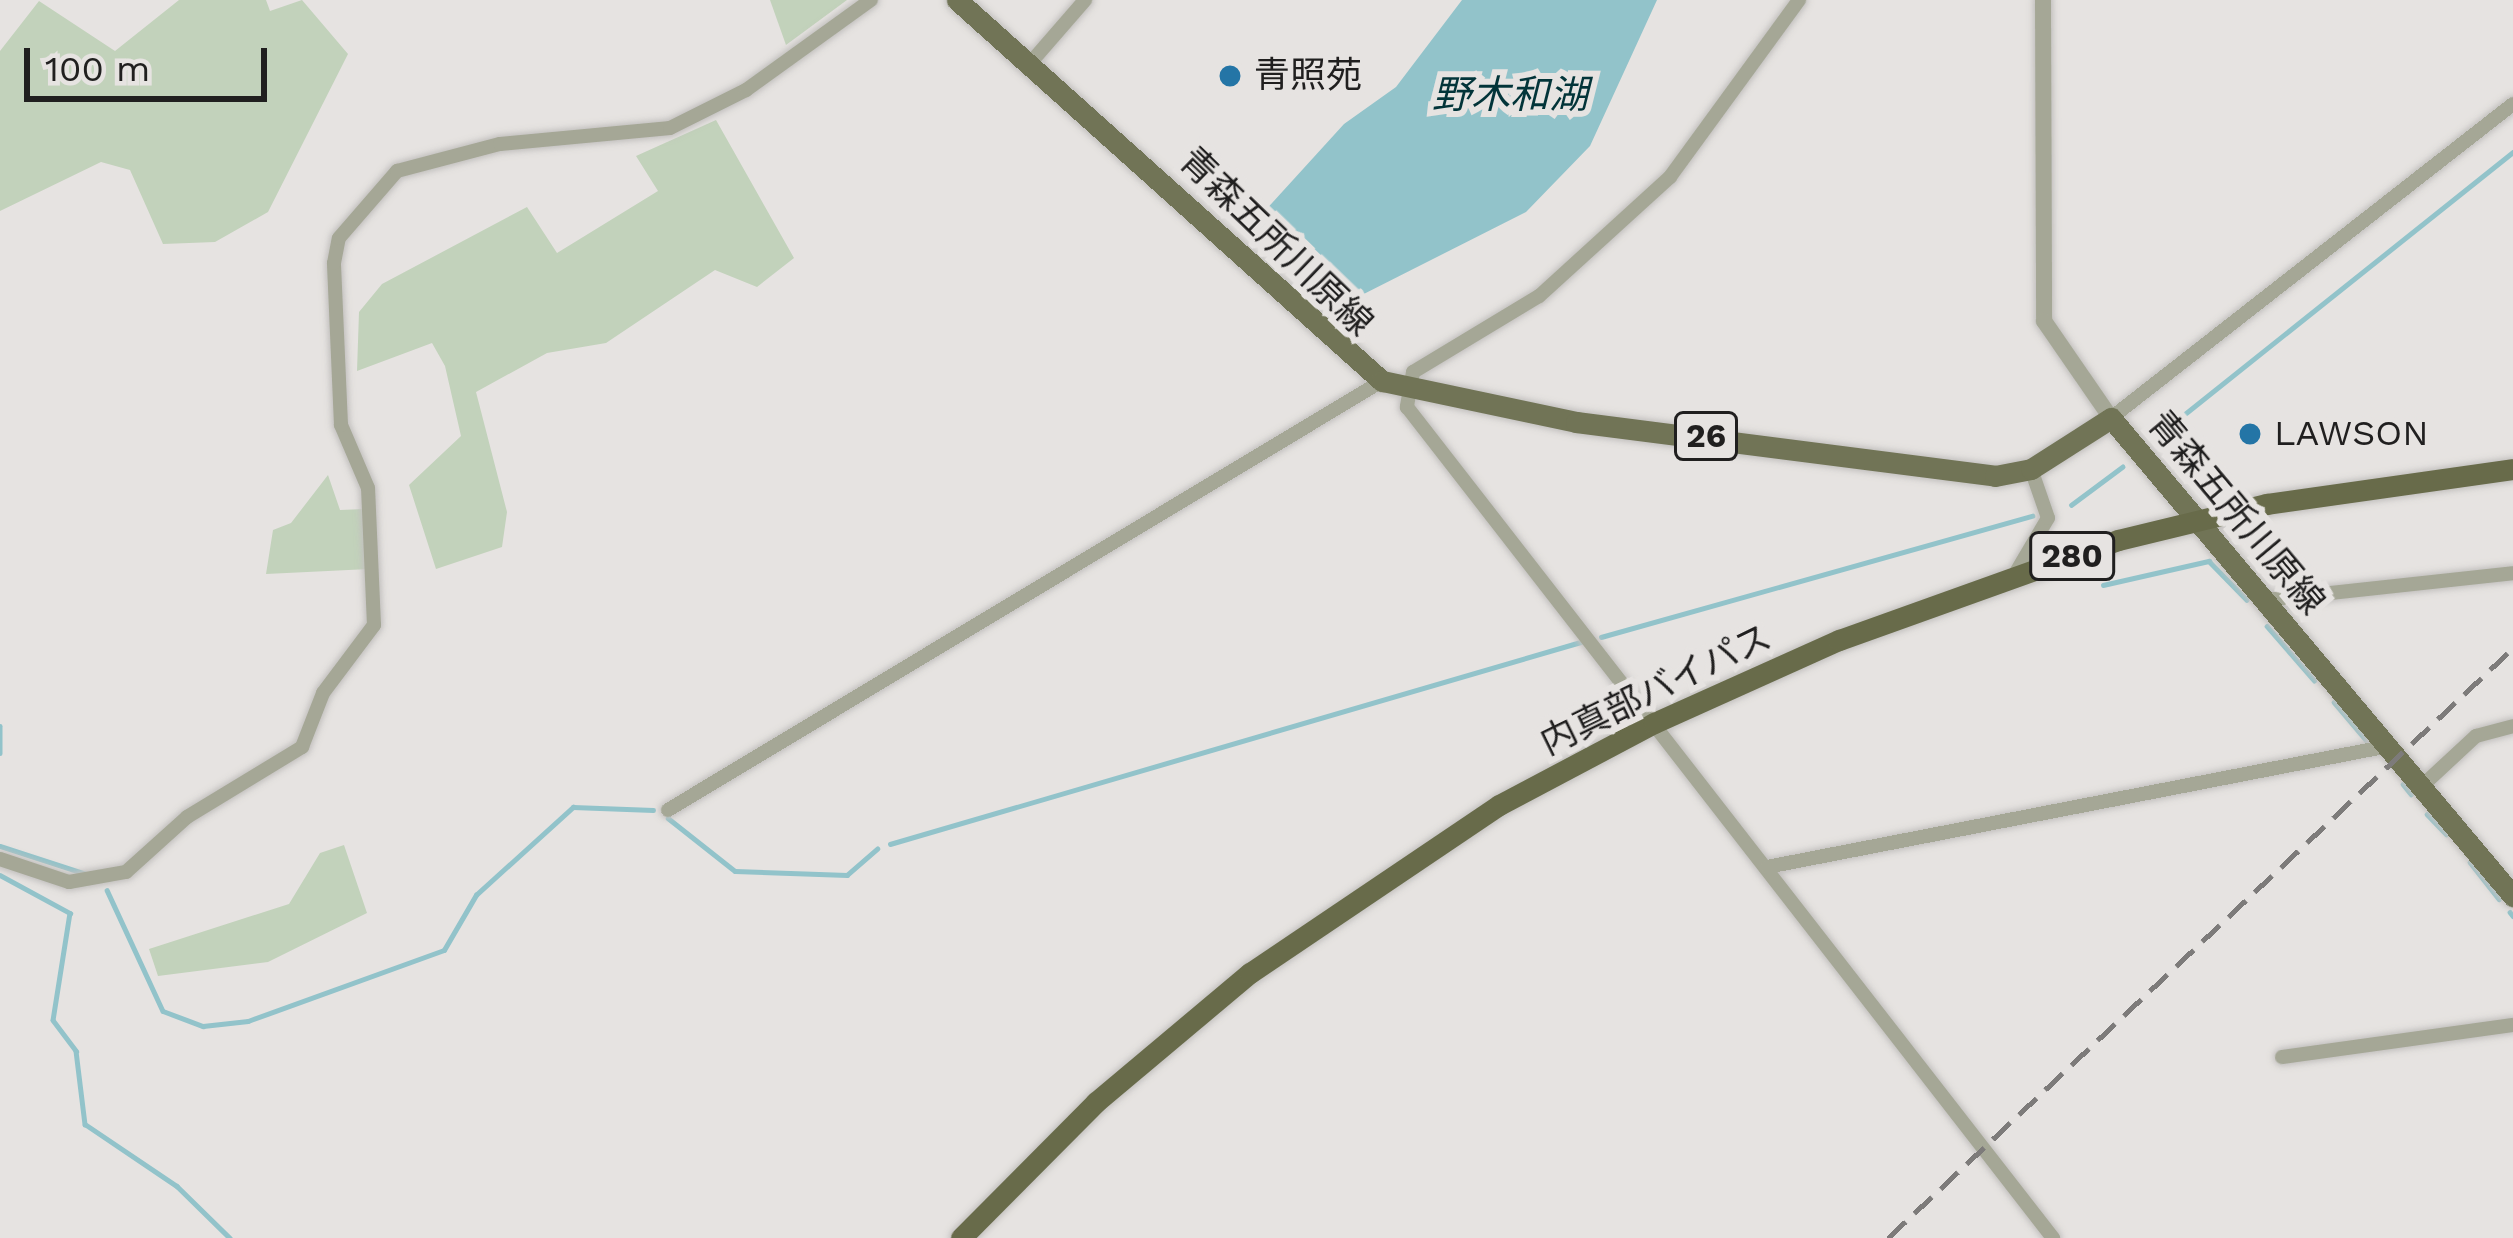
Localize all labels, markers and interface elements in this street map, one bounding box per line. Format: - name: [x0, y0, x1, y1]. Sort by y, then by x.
- scale bar: [30, 24, 273, 98]
- text: 100 m: [45, 48, 150, 90]
- place label: 青照苑: [1254, 54, 1362, 98]
- marker: 青照苑: [1217, 63, 1243, 89]
- water label: 野木和湖: [1432, 72, 1588, 118]
- street label: 青森五所川原線: [1170, 139, 1382, 345]
- street label: 青森五所川原線: [2138, 403, 2334, 623]
- road number: 26: [1673, 409, 1739, 463]
- place label: LAWSON: [2274, 412, 2429, 456]
- marker: LAWSON: [2237, 421, 2263, 447]
- road number: 280: [2027, 529, 2117, 583]
- street label: 内真部バイパス: [1533, 615, 1779, 765]

